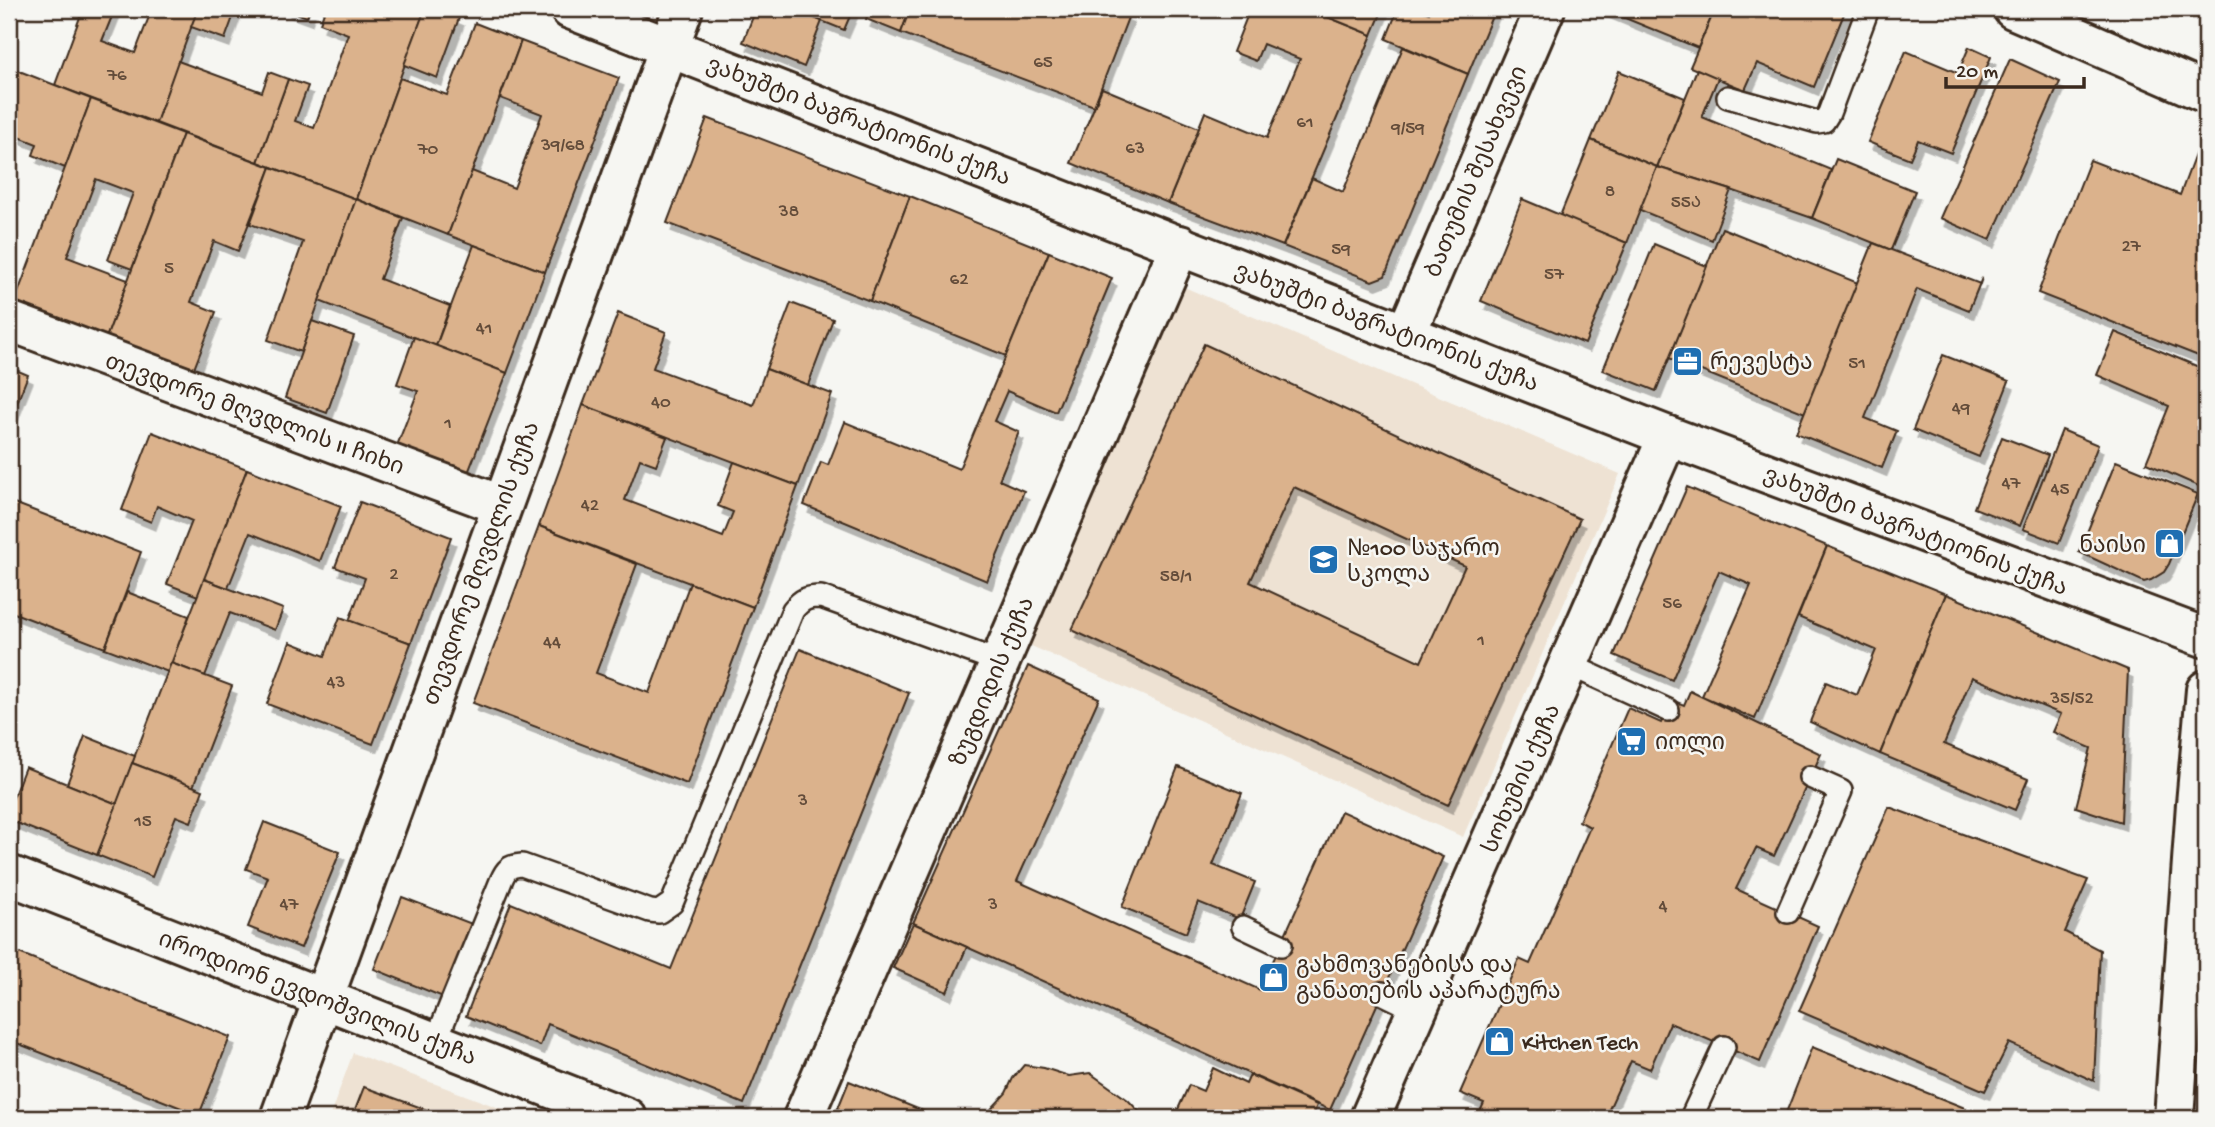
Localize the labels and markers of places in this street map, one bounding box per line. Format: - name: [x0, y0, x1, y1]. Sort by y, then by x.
- office icon: რევესტა: [1670, 344, 1704, 378]
- place label: რევესტა: [1710, 350, 1813, 378]
- shop icon: ნაისი: [2152, 527, 2186, 561]
- place label: ნაისი: [2079, 534, 2146, 561]
- place label: №100 საჯარო სკოლა: [1347, 536, 1500, 590]
- school or university icon: №100 საჯარო სკოლა: [1307, 543, 1341, 577]
- supermarket icon: იოლი: [1615, 724, 1649, 758]
- place label: იოლი: [1655, 731, 1725, 758]
- place label: გახმოვანებისა და განათების აპარატურა: [1296, 954, 1561, 1007]
- shop icon: გახმოვანებისა და განათების აპარატურა: [1256, 960, 1290, 994]
- shop icon: Kitchen Tech: [1482, 1024, 1516, 1058]
- place label: Kitchen Tech: [1522, 1031, 1638, 1058]

